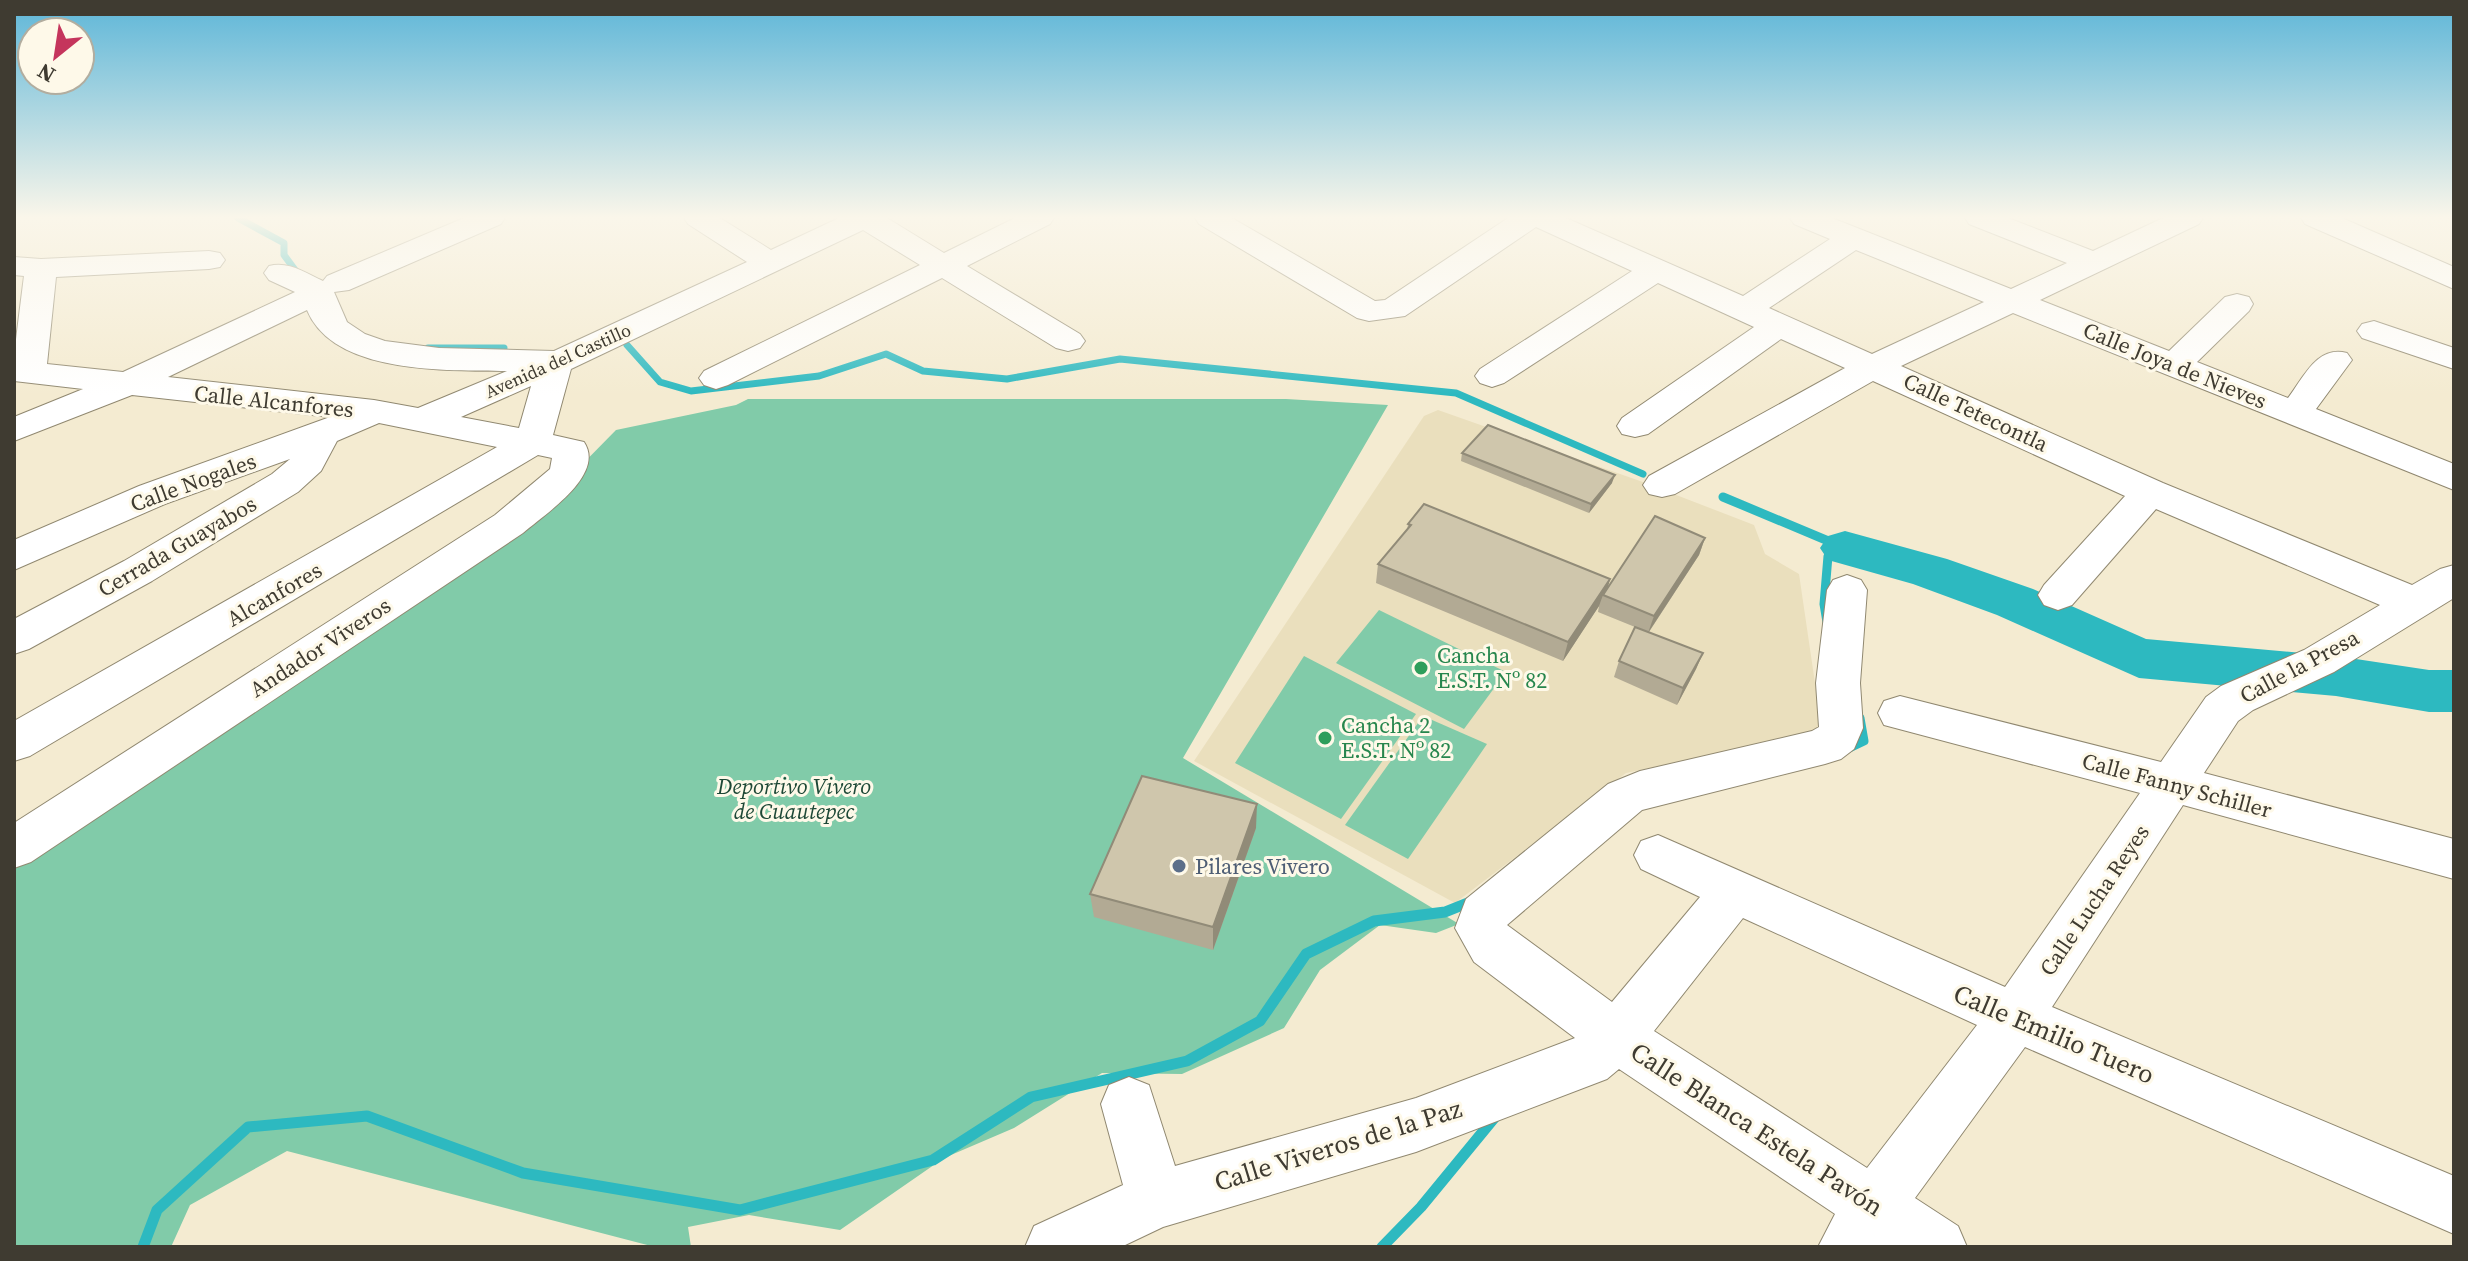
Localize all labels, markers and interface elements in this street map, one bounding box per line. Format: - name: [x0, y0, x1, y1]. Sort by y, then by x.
- north arrow: [16, 16, 96, 96]
- text: N: [32, 56, 60, 90]
- street label: Calle Joya de Nieves: [2079, 314, 2271, 416]
- street label: Avenida del Castillo: [481, 317, 635, 404]
- street label: Calle Tetecontla: [1899, 365, 2054, 459]
- street label: Calle Alcanfores: [193, 378, 355, 424]
- street label: Calle Nogales: [126, 445, 260, 519]
- street label: Cerrada Guayabos: [92, 488, 262, 604]
- street label: Alcanfores: [221, 555, 327, 633]
- street label: Andador Viveros: [244, 590, 396, 704]
- street label: Calle la Presa: [2234, 622, 2365, 710]
- place label: Cancha E.S.T. Nº 82: [1437, 640, 1547, 695]
- marker: Cancha E.S.T. Nº 82: [1412, 659, 1430, 677]
- place label: Cancha 2 E.S.T. Nº 82: [1341, 710, 1451, 765]
- marker: Cancha 2 E.S.T. Nº 82: [1316, 729, 1334, 747]
- street label: Calle Fanny Schiller: [2079, 745, 2276, 825]
- park label: Deportivo Vivero de Cuautepec: [716, 771, 871, 826]
- street label: Calle Lucha Reyes: [2032, 818, 2156, 982]
- place label: Pilares Vivero: [1195, 851, 1330, 881]
- marker: Pilares Vivero: [1170, 857, 1188, 875]
- street label: Calle Emilio Tuero: [1948, 975, 2160, 1093]
- street label: Calle Blanca Estela Pavón: [1624, 1034, 1890, 1224]
- street label: Calle Viveros de la Paz: [1210, 1090, 1466, 1200]

